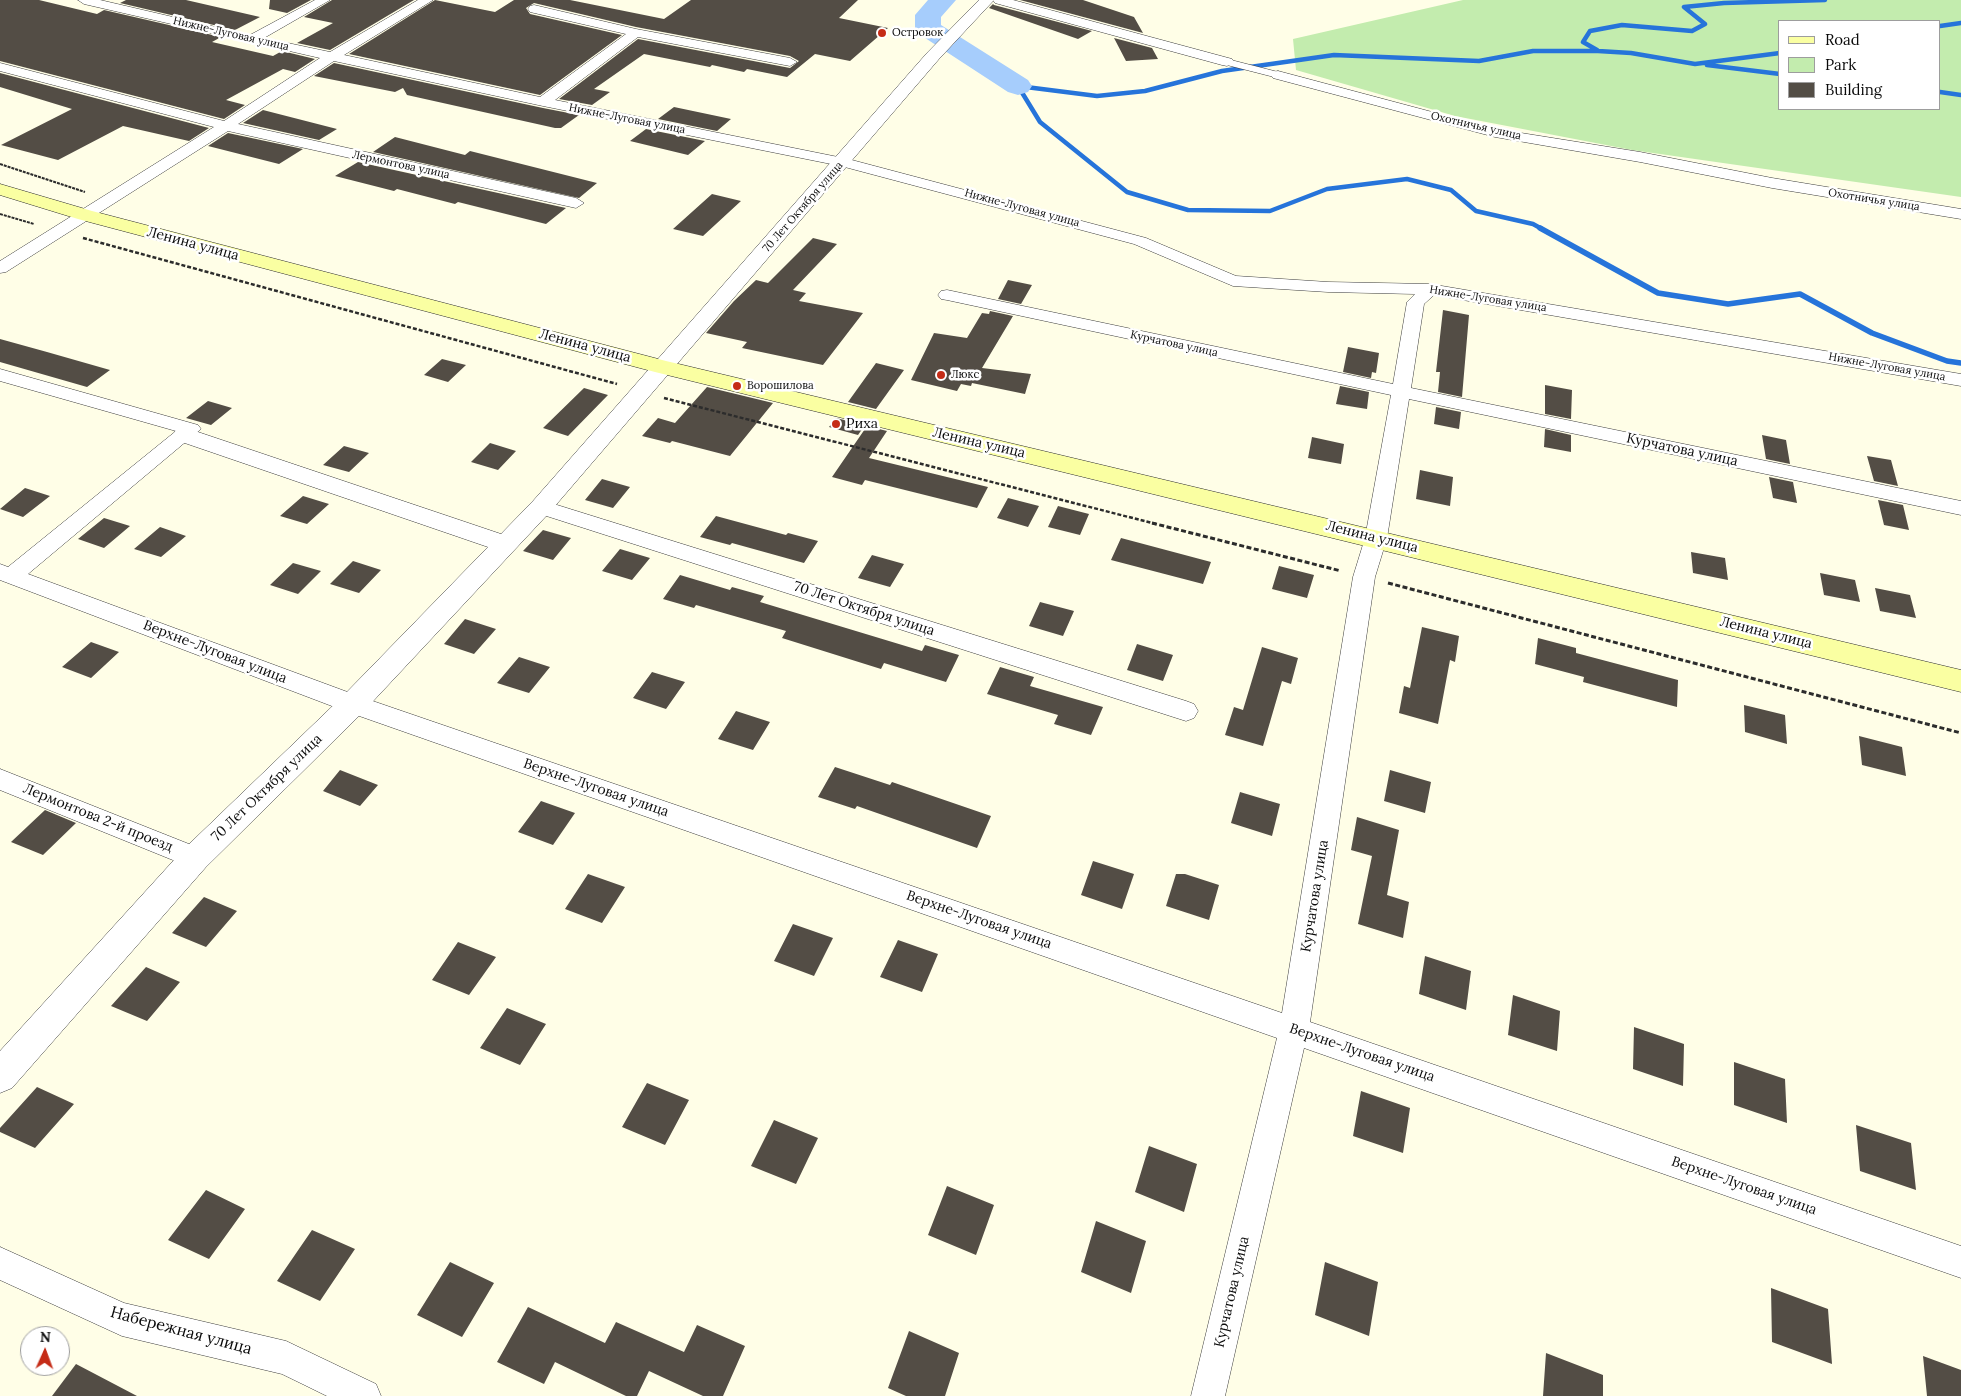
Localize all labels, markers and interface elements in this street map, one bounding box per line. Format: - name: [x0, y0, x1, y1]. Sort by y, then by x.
- street label: Нижне-Луговая улица: [172, 14, 290, 54]
- legend: [1778, 20, 1941, 110]
- place label: Островок: [892, 26, 943, 40]
- marker: Островок: [876, 27, 888, 39]
- text: Road: [1825, 30, 1860, 49]
- text: Park: [1825, 55, 1856, 74]
- text: Building: [1825, 80, 1882, 99]
- street label: Нижне-Луговая улица: [568, 101, 686, 137]
- street label: Охотничья улица: [1429, 109, 1523, 143]
- street label: Лермонтова улица: [351, 148, 451, 182]
- street label: 70 Лет Октября улица: [760, 159, 846, 255]
- street label: Нижне-Луговая улица: [963, 186, 1081, 230]
- street label: Охотничья улица: [1827, 186, 1921, 214]
- street label: Ленина улица: [145, 224, 241, 264]
- street label: Нижне-Луговая улица: [1428, 283, 1548, 315]
- street label: Ленина улица: [537, 326, 633, 366]
- street label: Курчатова улица: [1129, 328, 1219, 360]
- street label: Нижне-Луговая улица: [1827, 350, 1947, 384]
- place label: Люкс: [951, 368, 979, 382]
- marker: Люкс: [935, 369, 947, 381]
- place label: Ворошилова: [747, 379, 814, 393]
- marker: Ворошилова: [731, 380, 743, 392]
- place label: Риха: [846, 416, 878, 432]
- marker: Риха: [830, 418, 842, 430]
- street label: Ленина улица: [931, 424, 1027, 462]
- street label: Курчатова улица: [1625, 430, 1739, 470]
- street label: Ленина улица: [1324, 517, 1420, 557]
- street label: 70 Лет Октября улица: [791, 578, 937, 640]
- street label: Ленина улица: [1718, 613, 1814, 653]
- street label: Верхне-Луговая улица: [141, 617, 289, 687]
- street label: 70 Лет Октября улица: [208, 731, 326, 845]
- street label: Верхне-Луговая улица: [521, 755, 671, 821]
- street label: Лермонтова 2-й проезд: [21, 780, 175, 856]
- street label: Курчатова улица: [1298, 839, 1332, 953]
- street label: Верхне-Луговая улица: [904, 887, 1054, 953]
- street label: Верхне-Луговая улица: [1287, 1020, 1437, 1086]
- street label: Верхне-Луговая улица: [1669, 1153, 1819, 1219]
- street label: Курчатова улица: [1211, 1235, 1253, 1349]
- street label: Набережная улица: [108, 1303, 254, 1359]
- north arrow: [20, 1326, 70, 1376]
- text: N: [40, 1328, 51, 1346]

